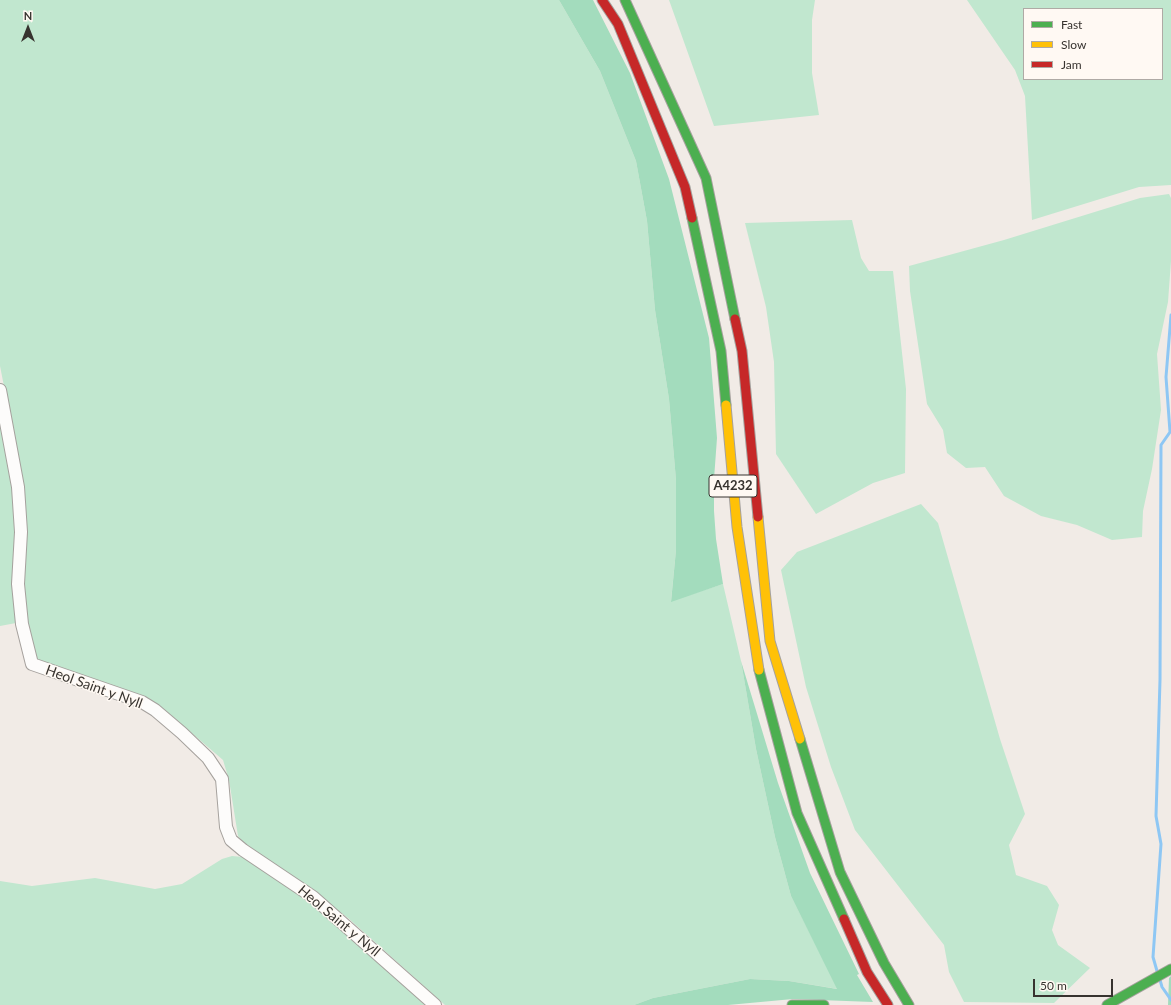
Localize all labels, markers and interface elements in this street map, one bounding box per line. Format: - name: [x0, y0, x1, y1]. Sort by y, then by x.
- north arrow: [8, 8, 48, 48]
- legend: [1023, 8, 1163, 80]
- text: N: [24, 9, 32, 22]
- text: Fast: [1061, 17, 1082, 32]
- text: Slow: [1061, 37, 1086, 52]
- text: Jam: [1061, 57, 1082, 72]
- road number: A4232: [709, 475, 757, 497]
- street label: Heol Saint y Nyll: [43, 662, 145, 712]
- street label: Heol Saint y Nyll: [295, 882, 383, 960]
- scale bar: [1035, 971, 1115, 997]
- text: 50 m: [1040, 978, 1067, 993]

